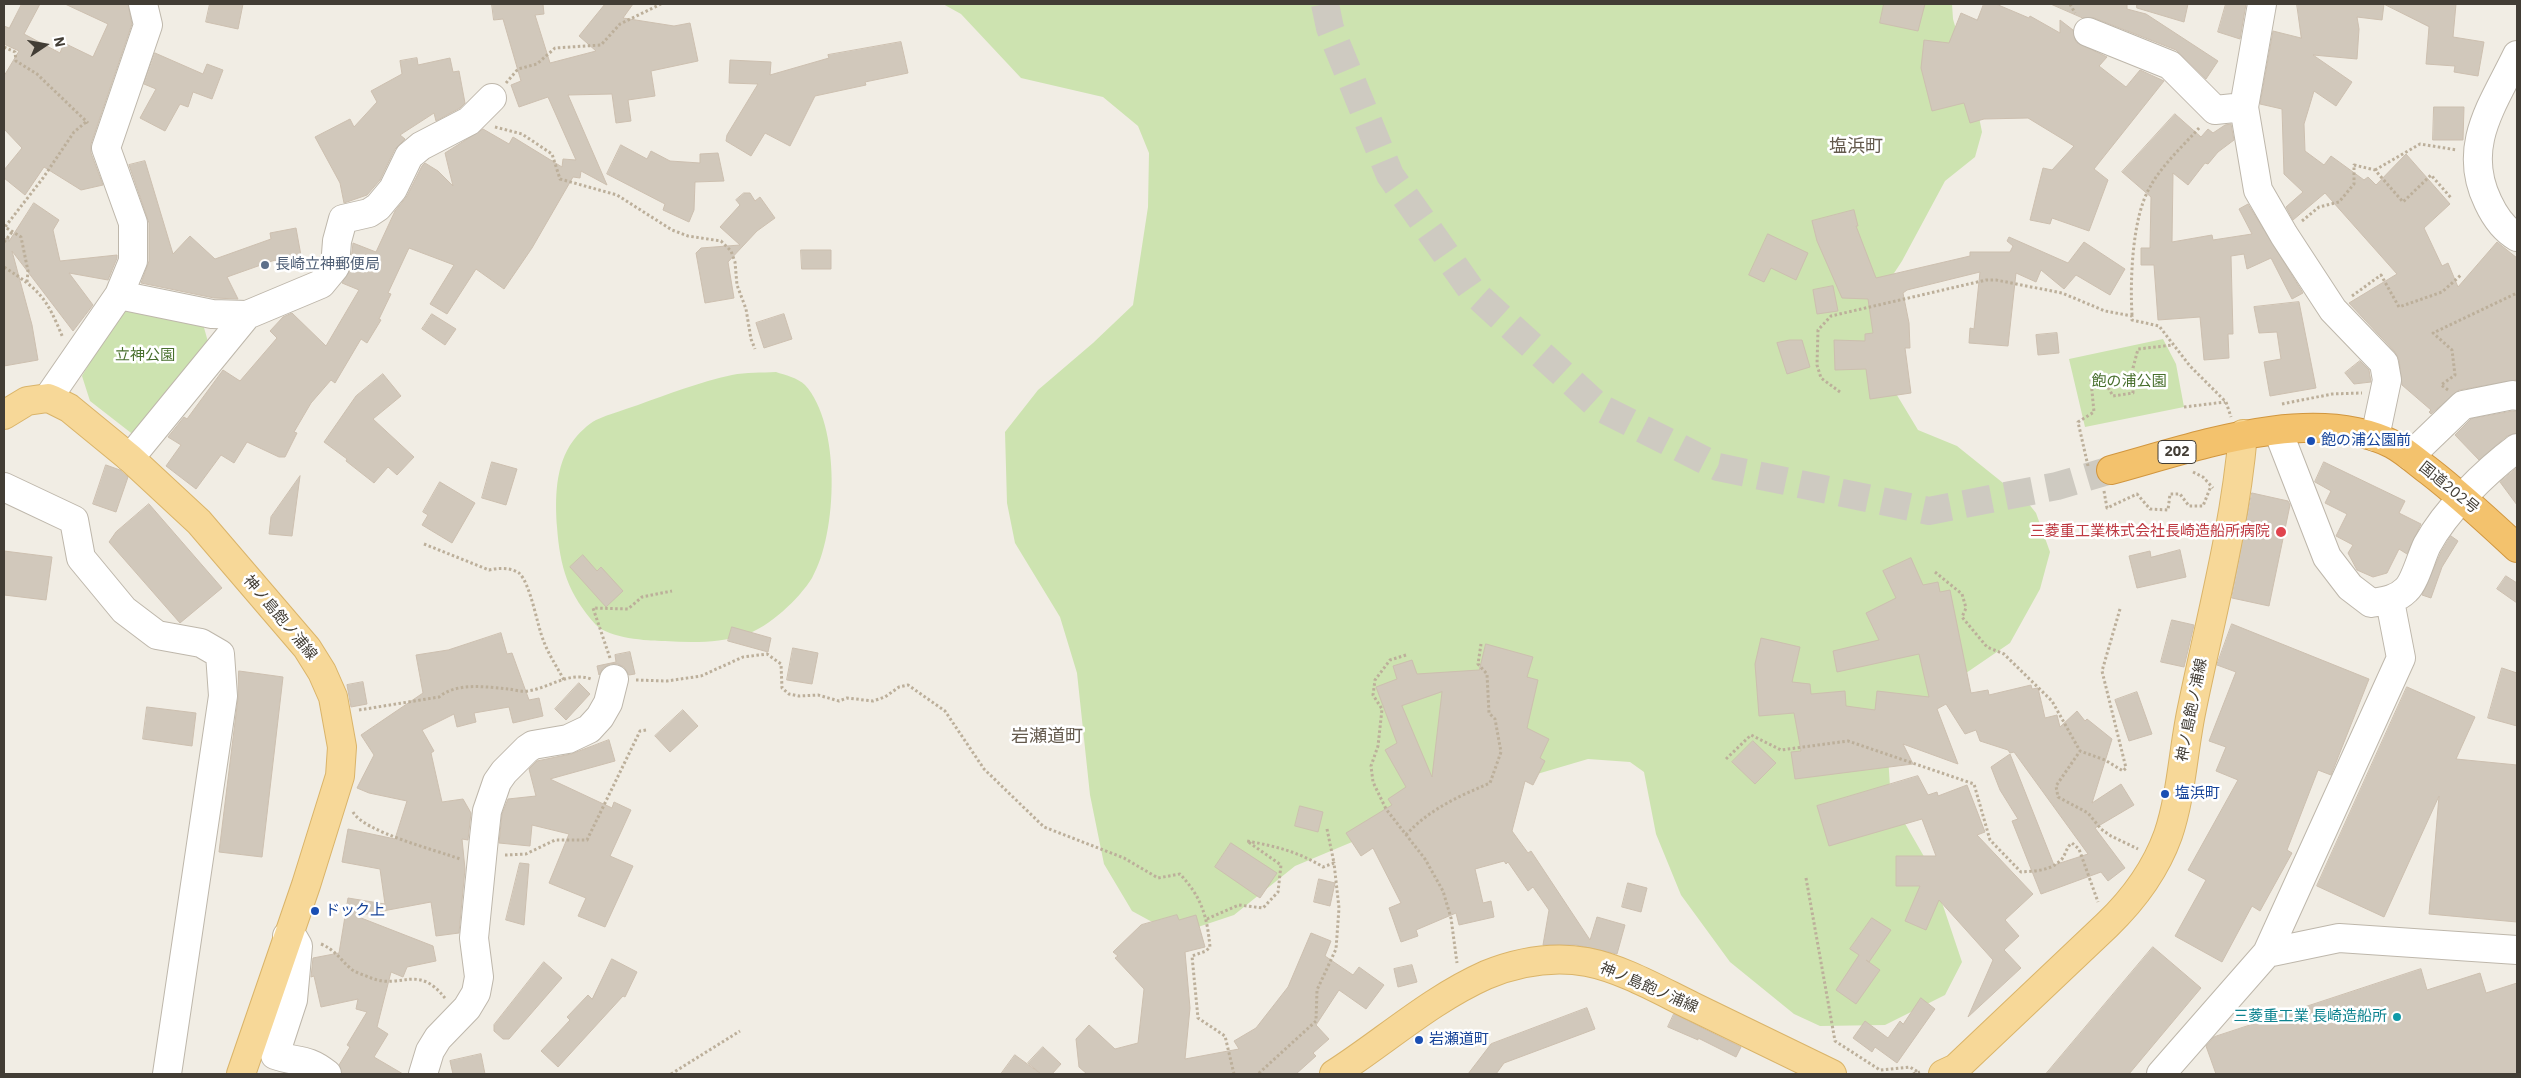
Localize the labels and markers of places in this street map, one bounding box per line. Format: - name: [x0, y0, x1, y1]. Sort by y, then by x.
- place label: 長崎立神郵便局: [275, 256, 380, 274]
- marker: 長崎立神郵便局: [259, 259, 271, 271]
- place label: 飽の浦公園前: [2321, 432, 2411, 450]
- marker: 飽の浦公園前: [2305, 435, 2317, 447]
- place label: 三菱重工業株式会社長崎造船所病院: [2030, 523, 2270, 541]
- marker: 三菱重工業株式会社長崎造船所病院: [2274, 525, 2288, 539]
- place label: 塩浜町: [2175, 785, 2220, 803]
- marker: 塩浜町: [2159, 788, 2171, 800]
- place label: ドック上: [325, 902, 385, 920]
- marker: ドック上: [309, 905, 321, 917]
- place label: 三菱重工業 長崎造船所: [2233, 1008, 2387, 1026]
- marker: 三菱重工業 長崎造船所: [2391, 1011, 2403, 1023]
- place label: 岩瀬道町: [1429, 1031, 1489, 1049]
- marker: 岩瀬道町: [1413, 1034, 1425, 1046]

